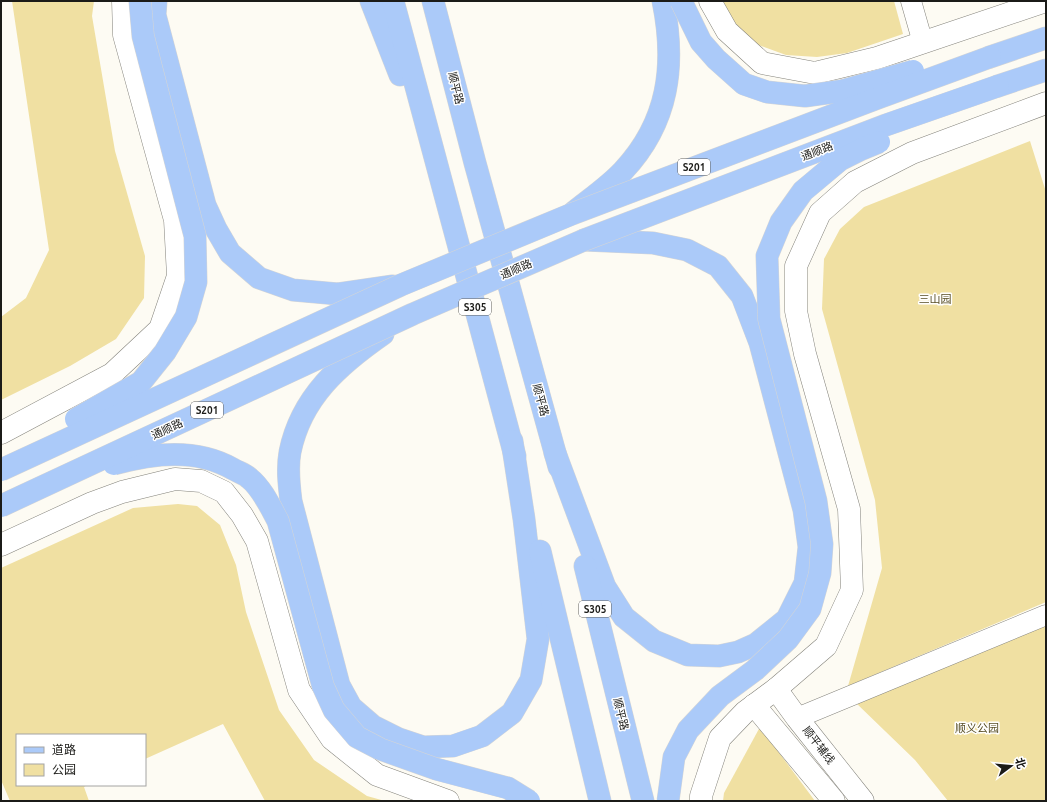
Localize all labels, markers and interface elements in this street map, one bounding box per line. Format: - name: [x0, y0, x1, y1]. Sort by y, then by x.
- street label: 顺平路: [446, 71, 466, 105]
- street label: 通顺路: [799, 139, 835, 163]
- road number: S201: [678, 159, 710, 175]
- street label: 通顺路: [498, 257, 534, 281]
- park label: 三山园: [919, 293, 952, 305]
- road number: S305: [459, 299, 491, 315]
- street label: 顺平路: [531, 383, 551, 417]
- road number: S201: [191, 402, 223, 418]
- street label: 通顺路: [150, 417, 184, 441]
- road number: S305: [579, 601, 611, 617]
- street label: 顺平路: [611, 697, 631, 731]
- park label: 顺义公园: [955, 722, 999, 734]
- street label: 顺平辅线: [801, 724, 837, 766]
- legend: [16, 734, 146, 786]
- text: 道路: [52, 743, 76, 756]
- north arrow: [991, 746, 1031, 786]
- text: 北: [1013, 756, 1028, 770]
- text: 公园: [52, 763, 76, 776]

